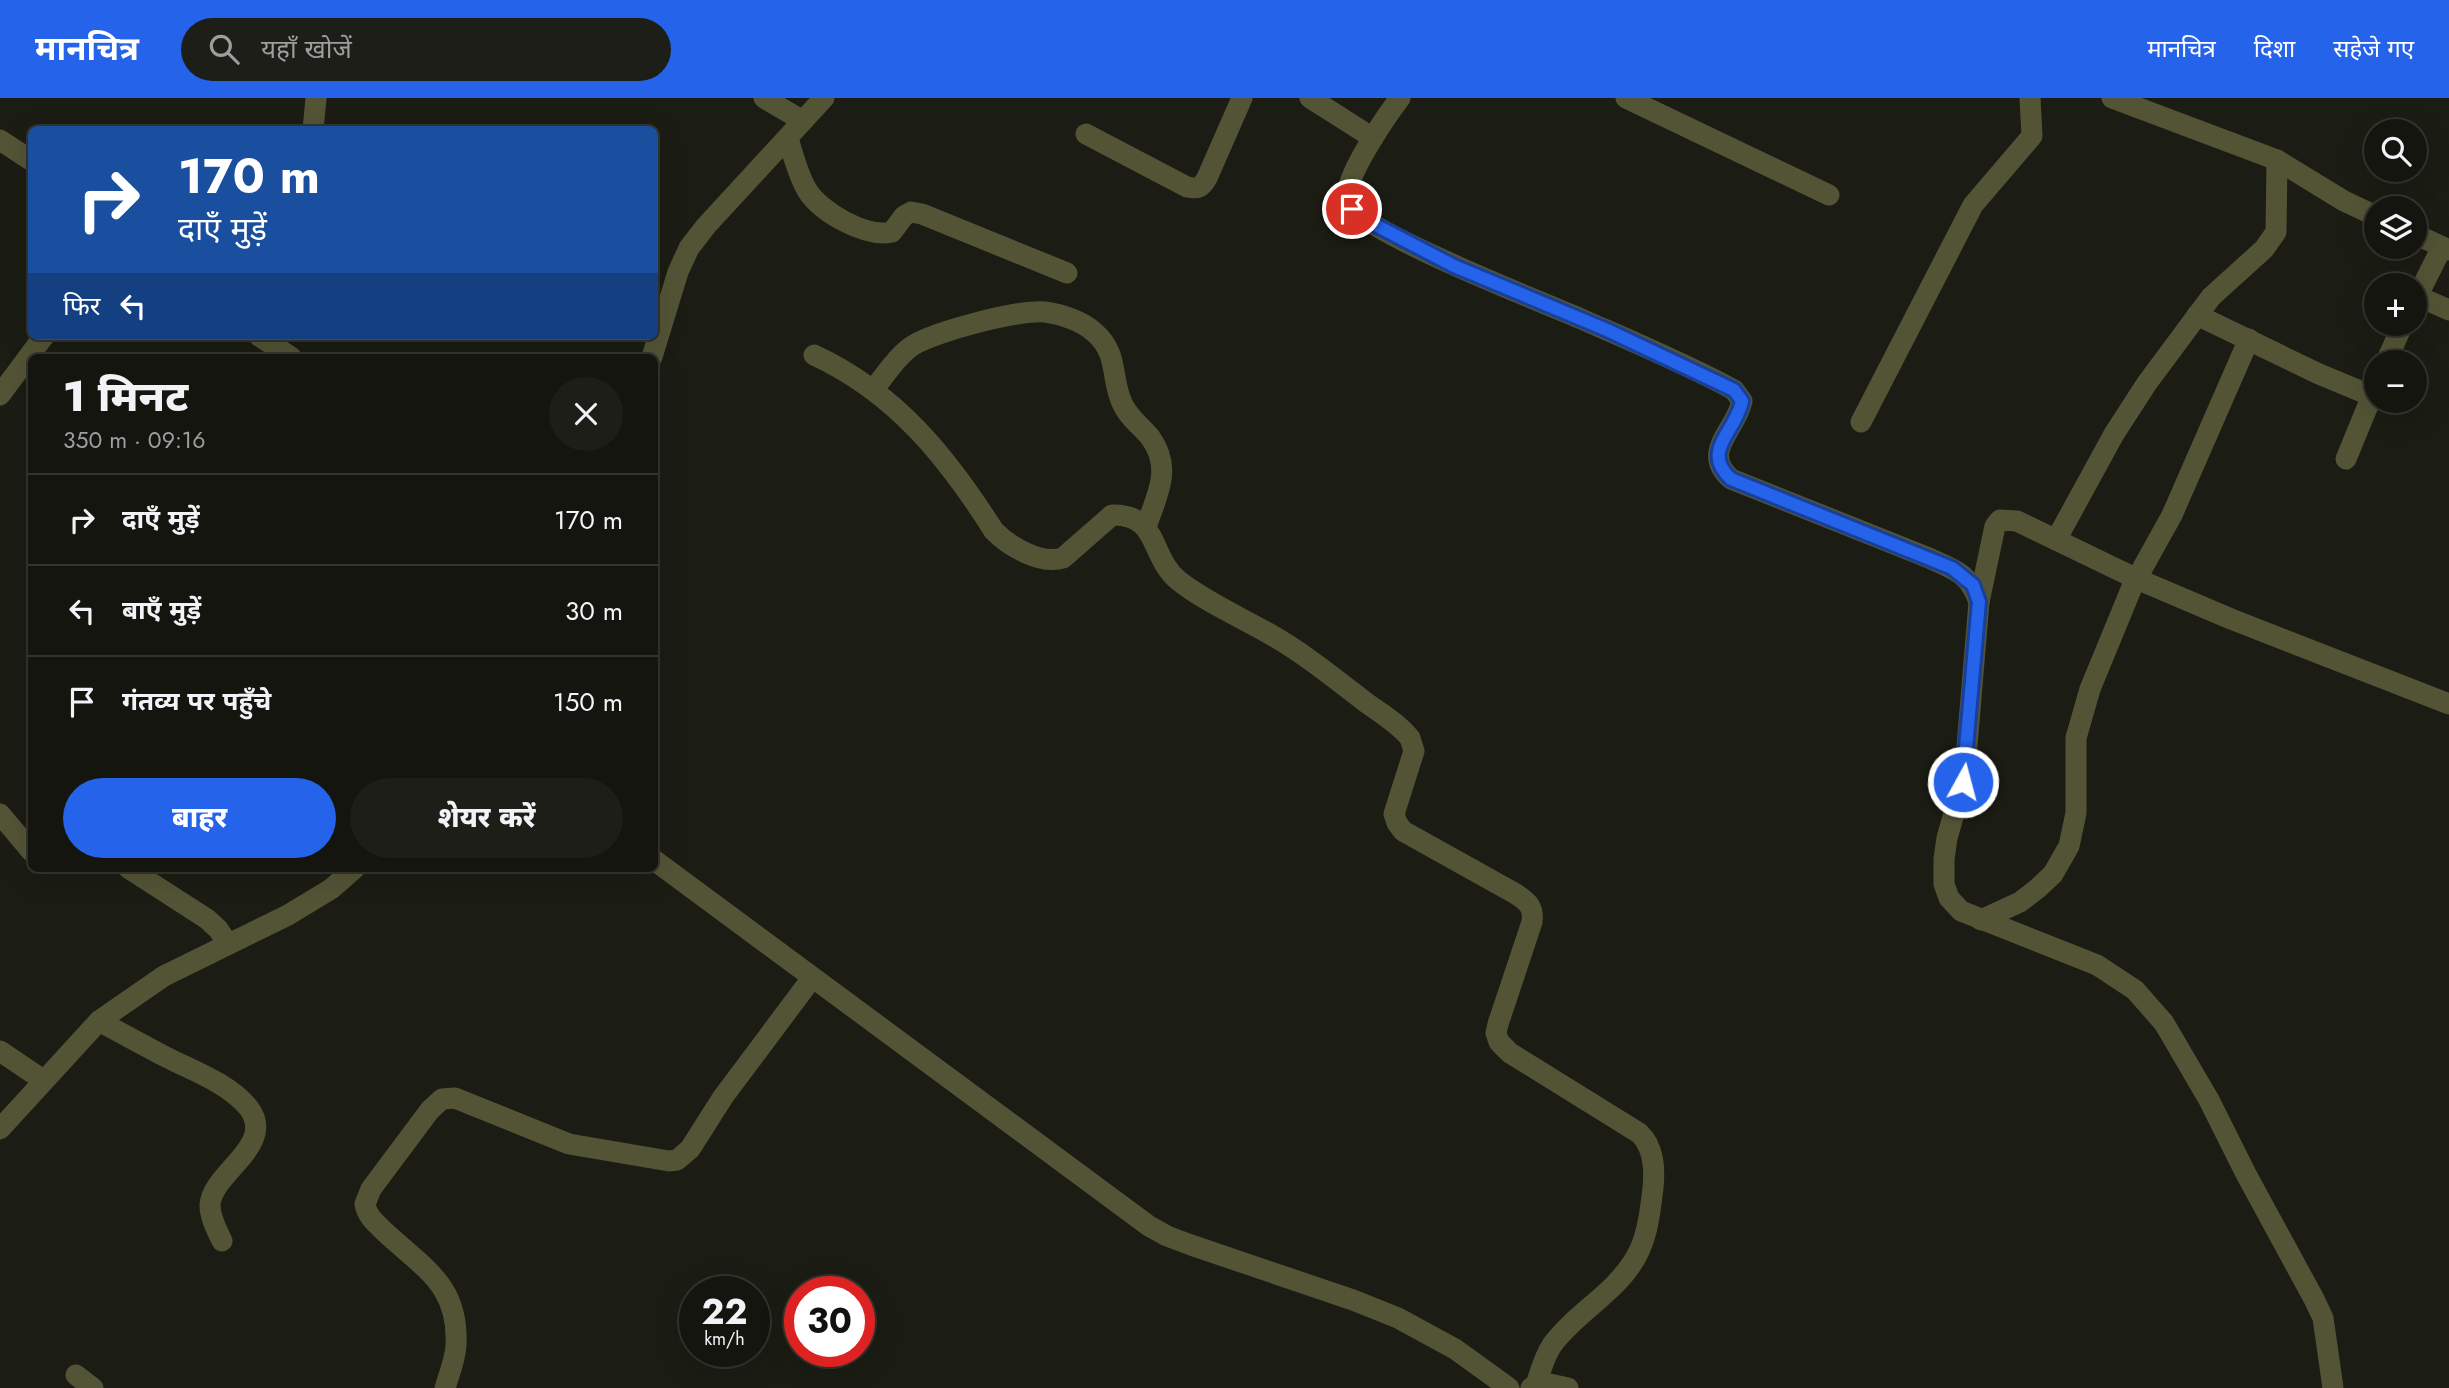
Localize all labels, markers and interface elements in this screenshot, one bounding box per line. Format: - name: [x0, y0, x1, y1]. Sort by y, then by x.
- search box: [181, 18, 671, 81]
- text: मानचित्र: [35, 25, 139, 72]
- icon: search: [205, 30, 243, 68]
- text: यहाँ खोजें: [261, 30, 352, 68]
- text: मानचित्र: [2147, 31, 2216, 66]
- text: दिशा: [2254, 31, 2295, 66]
- text: सहेजे गए: [2333, 31, 2414, 66]
- map controls: [2364, 119, 2427, 413]
- button: search: [2364, 119, 2427, 182]
- text: 170 m: [178, 141, 320, 211]
- icon: right: [63, 154, 154, 245]
- pin: [1322, 179, 1382, 239]
- icon: arrive: [1333, 190, 1371, 228]
- button: layers: [2364, 196, 2427, 259]
- text: दाएँ मुड़ें: [178, 206, 267, 252]
- button: +: [2364, 273, 2427, 336]
- text: फिर: [63, 287, 100, 325]
- icon: left: [114, 287, 152, 325]
- button: −: [2364, 350, 2427, 413]
- text: 1 मिनट: [63, 366, 188, 427]
- button: close: [549, 377, 623, 451]
- text: 350 m · 09:16: [63, 423, 205, 457]
- text: दाएँ मुड़ें: [122, 500, 200, 538]
- icon: right: [63, 501, 101, 539]
- text: 170 m: [554, 501, 623, 539]
- text: बाएँ मुड़ें: [122, 591, 201, 629]
- icon: left: [63, 592, 101, 630]
- text: 30 m: [565, 592, 623, 630]
- text: गंतव्य पर पहुँचे: [122, 682, 271, 720]
- icon: arrive: [63, 683, 101, 721]
- text: 150 m: [553, 683, 623, 721]
- position arrow: [1926, 745, 2000, 819]
- button: बाहर: [63, 778, 336, 858]
- button: शेयर करें: [350, 778, 623, 858]
- speed limit sign: 30: [784, 1276, 875, 1367]
- text: 22: [702, 1287, 747, 1337]
- text: km/h: [704, 1326, 745, 1352]

